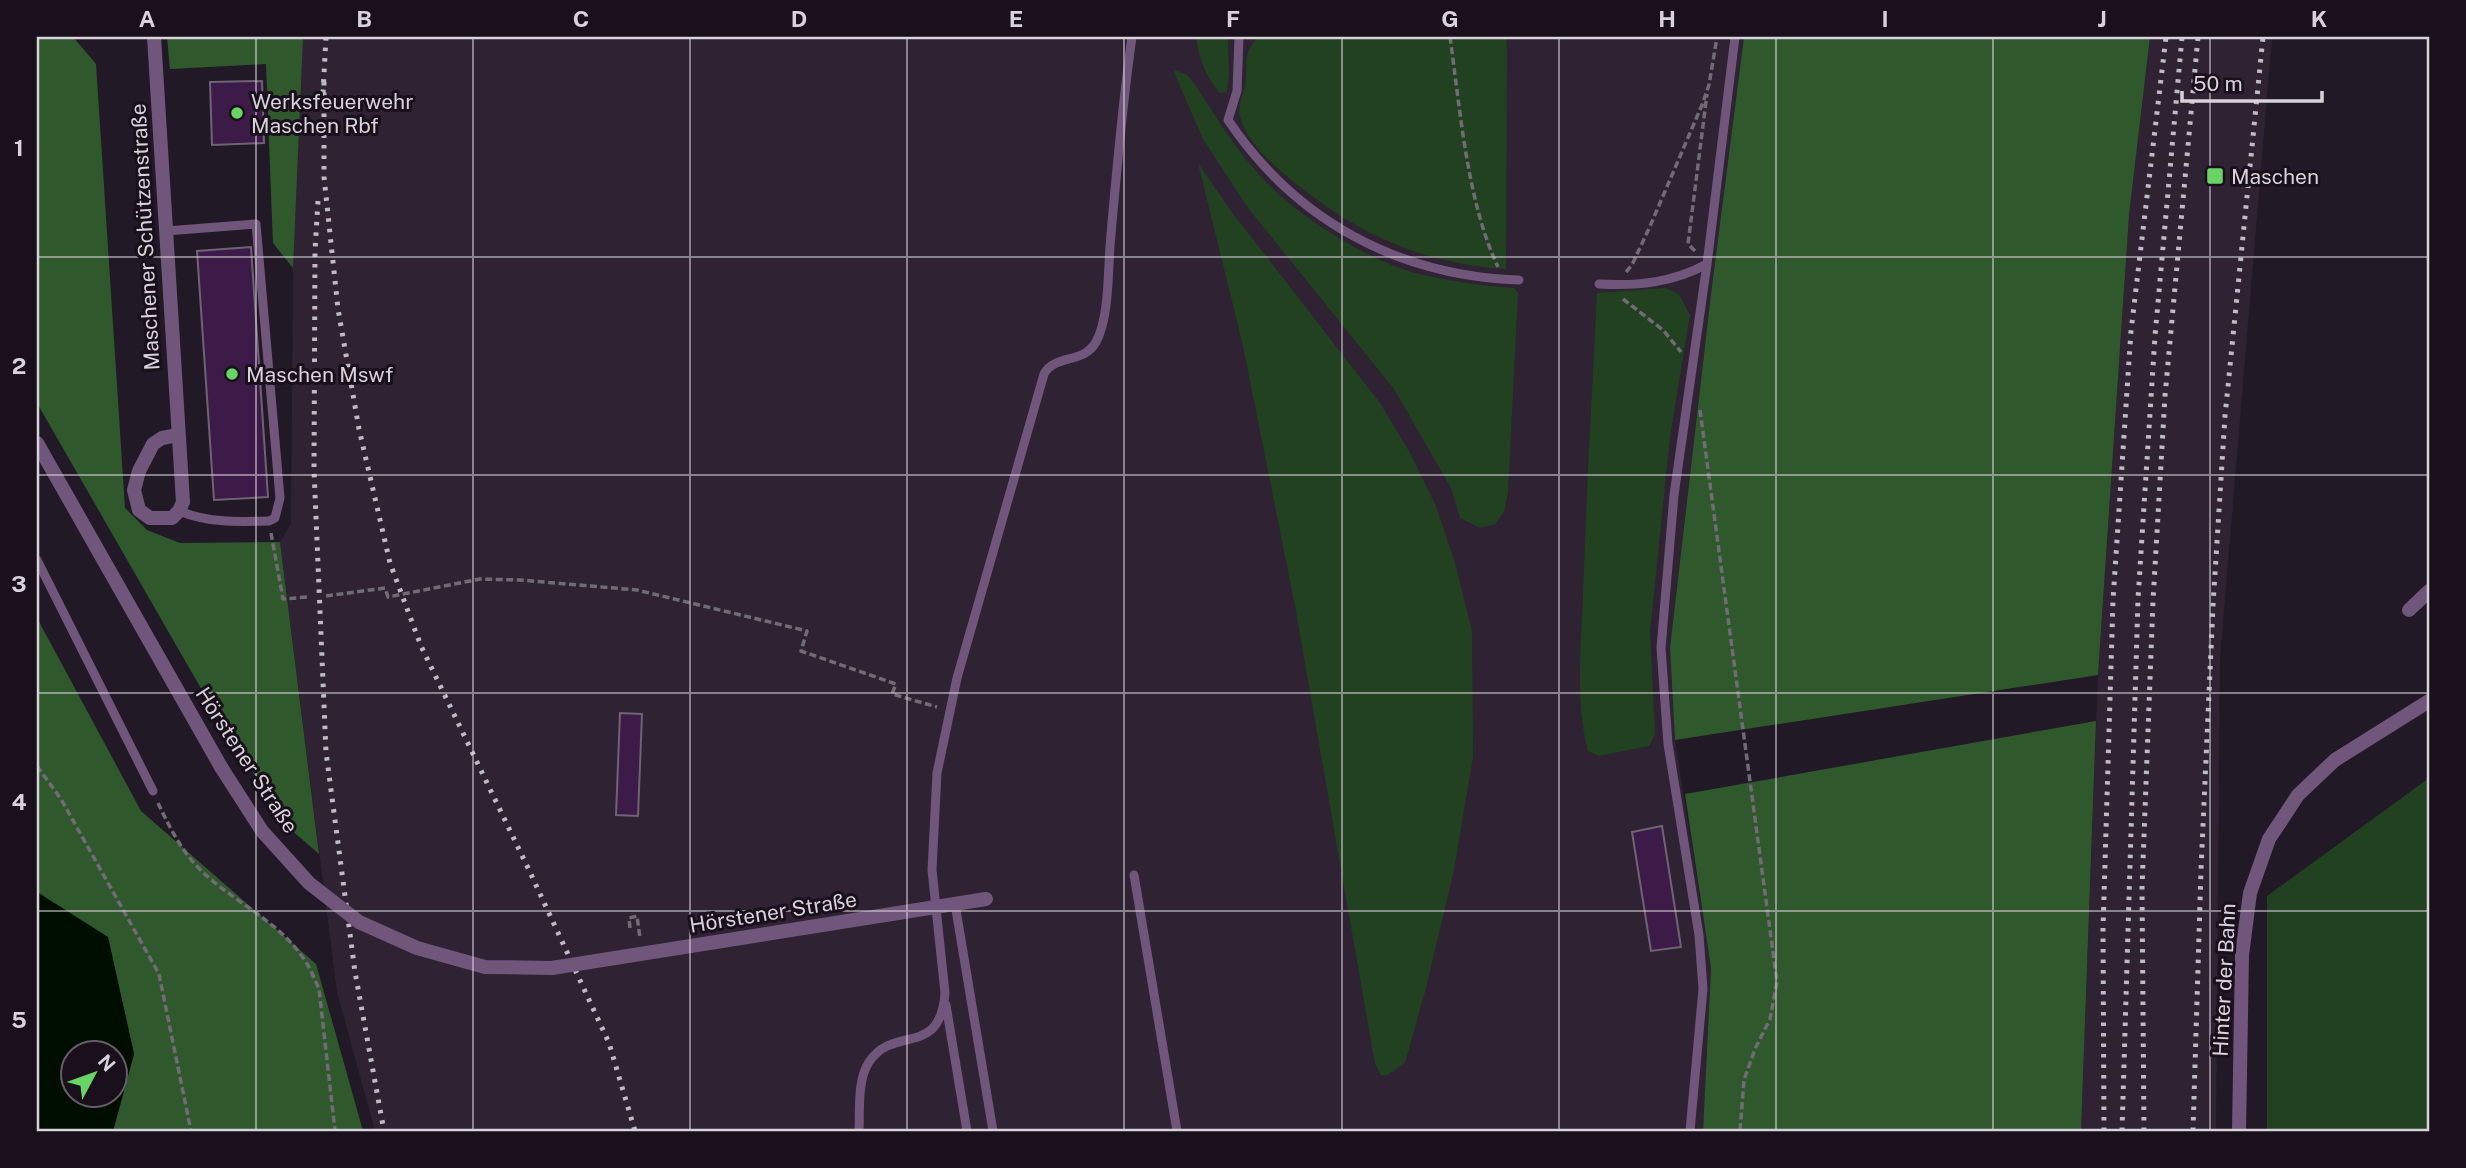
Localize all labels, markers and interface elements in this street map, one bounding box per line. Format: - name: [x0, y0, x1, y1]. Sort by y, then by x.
- text: A: [139, 5, 156, 32]
- text: B: [356, 5, 372, 32]
- text: C: [573, 5, 589, 32]
- text: D: [791, 5, 807, 32]
- text: E: [1009, 5, 1023, 32]
- text: F: [1226, 5, 1240, 32]
- text: G: [1441, 5, 1459, 32]
- text: H: [1658, 5, 1676, 32]
- text: I: [1881, 5, 1889, 32]
- text: J: [2097, 5, 2107, 32]
- text: K: [2311, 5, 2327, 32]
- scale bar: [2182, 60, 2322, 104]
- text: 50 m: [2193, 71, 2243, 96]
- place label: Werksfeuerwehr Maschen Rbf: [251, 89, 413, 138]
- street label: Maschener Schützenstraße: [126, 103, 164, 371]
- marker: Werksfeuerwehr Maschen Rbf: [229, 105, 245, 121]
- text: 1: [14, 134, 24, 161]
- place label: Maschen: [2231, 164, 2319, 189]
- marker: Maschen: [2205, 166, 2225, 186]
- text: 2: [12, 352, 26, 379]
- place label: Maschen Mswf: [246, 362, 393, 387]
- marker: Maschen Mswf: [224, 366, 240, 382]
- text: 3: [11, 570, 27, 597]
- street label: Hörstener Straße: [190, 682, 304, 838]
- text: 4: [11, 788, 27, 815]
- street label: Hörstener Straße: [688, 886, 858, 938]
- street label: Hinter der Bahn: [2207, 903, 2241, 1057]
- text: 5: [11, 1006, 27, 1033]
- north arrow: [60, 1038, 130, 1108]
- text: N: [94, 1050, 120, 1076]

